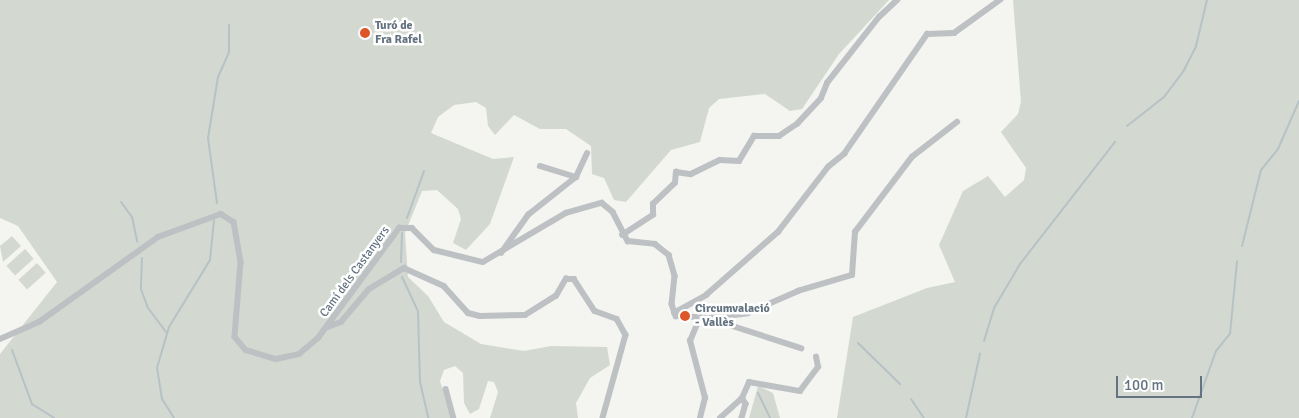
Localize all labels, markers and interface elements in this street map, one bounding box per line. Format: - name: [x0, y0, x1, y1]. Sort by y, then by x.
- place label: Turó de Fra Rafel: [375, 19, 422, 47]
- marker: Turó de Fra Rafel: [359, 27, 371, 39]
- street label: Camí dels Castanyers: [317, 224, 393, 320]
- place label: Circumvalació - Vallès: [695, 302, 770, 330]
- marker: Circumvalació - Vallès: [679, 310, 691, 322]
- scale bar: [1119, 366, 1205, 398]
- text: 100 m: [1124, 376, 1164, 394]

